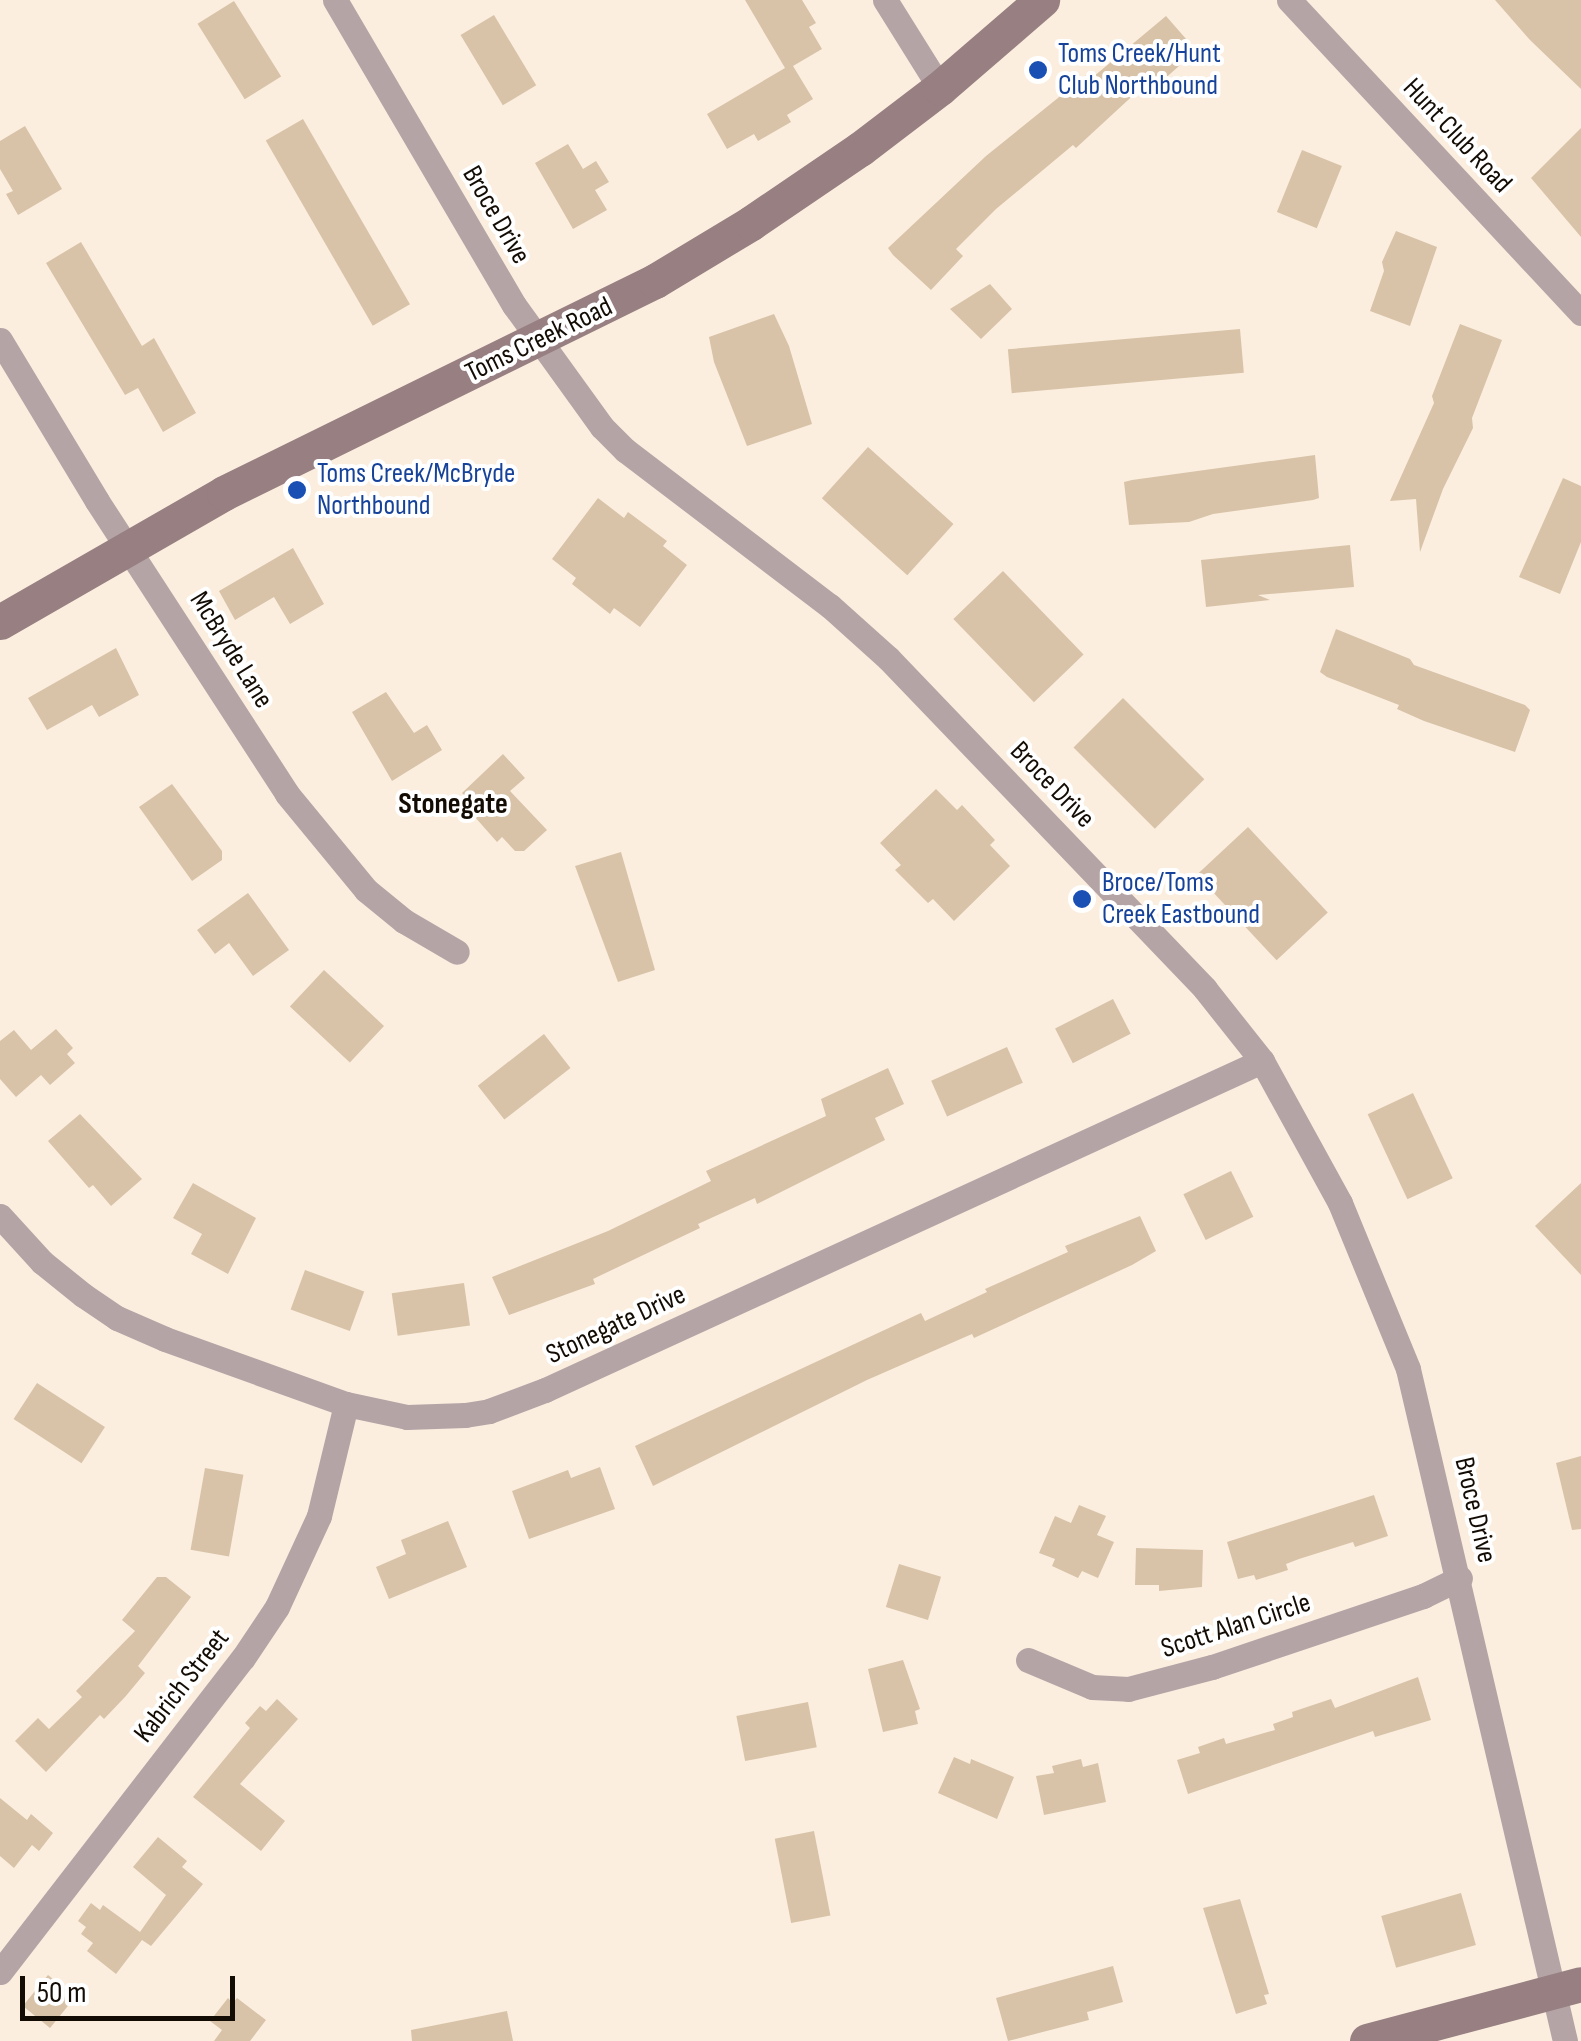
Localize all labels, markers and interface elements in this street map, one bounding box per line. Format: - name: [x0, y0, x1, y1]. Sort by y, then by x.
- place label: Toms Creek/Hunt Club Northbound: [1058, 37, 1221, 103]
- marker: Toms Creek/Hunt Club Northbound: [1027, 59, 1049, 81]
- street label: Hunt Club Road: [1396, 72, 1518, 200]
- street label: Broce Drive: [455, 160, 537, 270]
- street label: Toms Creek Road: [460, 290, 618, 390]
- place label: Toms Creek/McBryde Northbound: [317, 457, 515, 523]
- marker: Toms Creek/McBryde Northbound: [286, 479, 308, 501]
- street label: McBryde Lane: [182, 586, 280, 714]
- street label: Broce Drive: [1003, 735, 1101, 835]
- district label: Stonegate: [398, 786, 508, 822]
- place label: Broce/Toms Creek Eastbound: [1102, 866, 1260, 932]
- marker: Broce/Toms Creek Eastbound: [1071, 888, 1093, 910]
- street label: Stonegate Drive: [541, 1278, 691, 1372]
- street label: Broce Drive: [1447, 1454, 1503, 1566]
- street label: Scott Alan Circle: [1157, 1586, 1315, 1666]
- street label: Kabrich Street: [127, 1623, 237, 1749]
- scale bar: [25, 1956, 240, 2018]
- text: 50 m: [37, 1975, 86, 2011]

